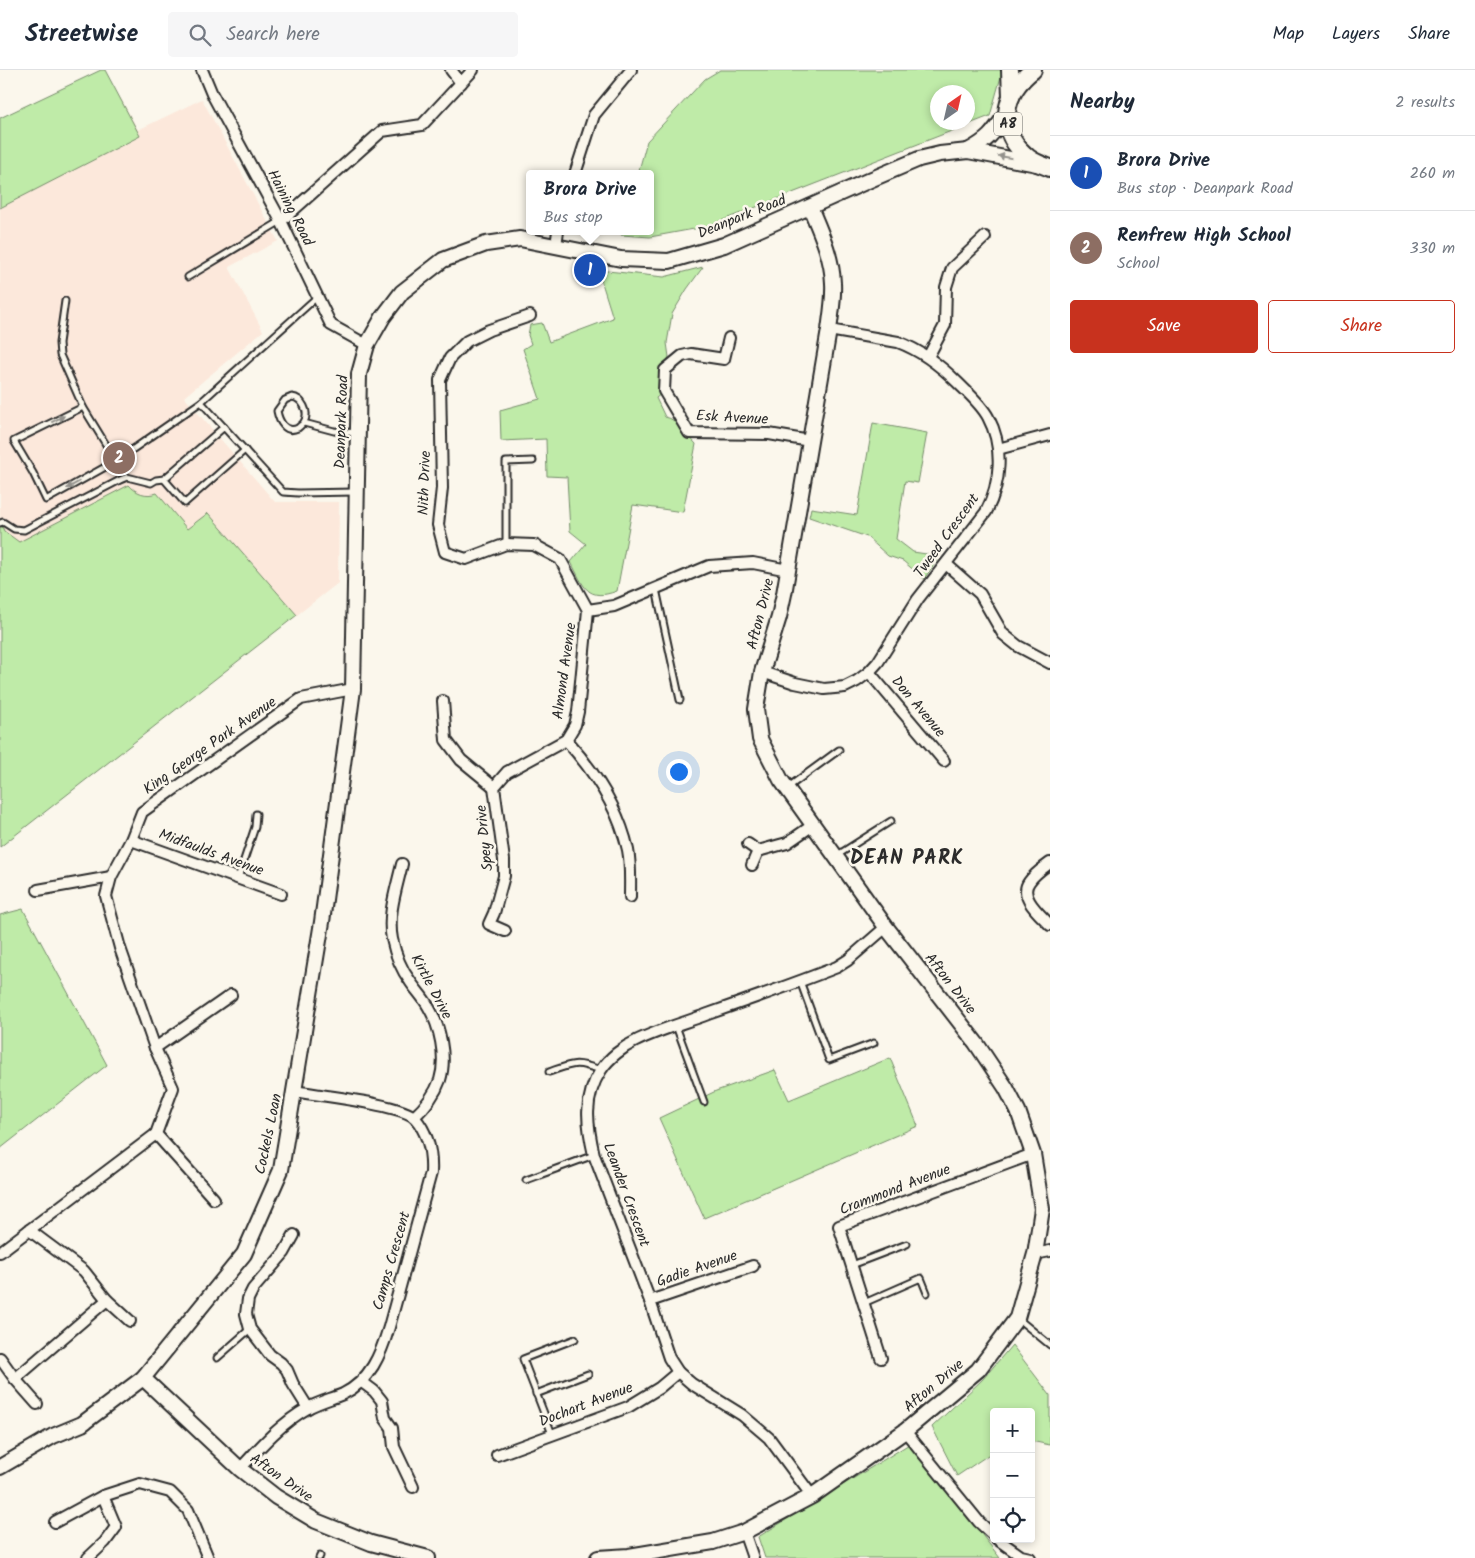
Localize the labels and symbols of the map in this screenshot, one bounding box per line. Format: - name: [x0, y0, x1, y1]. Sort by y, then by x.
- north arrow: [930, 85, 975, 130]
- road number: A8: [994, 112, 1022, 136]
- one-way arrow: [997, 152, 1013, 160]
- street label: Haining Road: [260, 165, 320, 251]
- street label: Deanpark Road: [694, 188, 790, 246]
- pin: 1: [574, 251, 606, 289]
- street label: Deanpark Road: [328, 374, 356, 469]
- street label: Esk Avenue: [695, 404, 769, 432]
- one-way arrow: [51, 415, 65, 423]
- pin: 2: [103, 439, 135, 477]
- street label: Nith Drive: [412, 450, 438, 516]
- one-way arrow: [66, 481, 80, 489]
- street label: Tweed Crescent: [908, 489, 986, 583]
- street label: Afton Drive: [741, 576, 781, 652]
- street label: Almond Avenue: [546, 621, 584, 721]
- street label: Don Avenue: [885, 671, 951, 743]
- street label: King George Park Avenue: [138, 691, 282, 801]
- your location: [666, 759, 692, 785]
- street label: Spey Drive: [470, 804, 500, 872]
- street label: Midfaulds Avenue: [155, 823, 267, 883]
- district label: DEAN PARK: [850, 843, 964, 875]
- street label: Afton Drive: [918, 948, 982, 1020]
- street label: Kirtle Drive: [404, 950, 458, 1024]
- street label: Cockels Loan: [249, 1091, 289, 1177]
- street label: Leander Crescent: [596, 1139, 656, 1251]
- street label: Crammond Avenue: [836, 1158, 954, 1222]
- street label: Camps Crescent: [366, 1209, 418, 1313]
- street label: Gadie Avenue: [653, 1244, 741, 1294]
- street label: Afton Drive: [898, 1353, 970, 1419]
- street label: Dochart Avenue: [535, 1376, 637, 1434]
- street label: Afton Drive: [244, 1447, 318, 1509]

